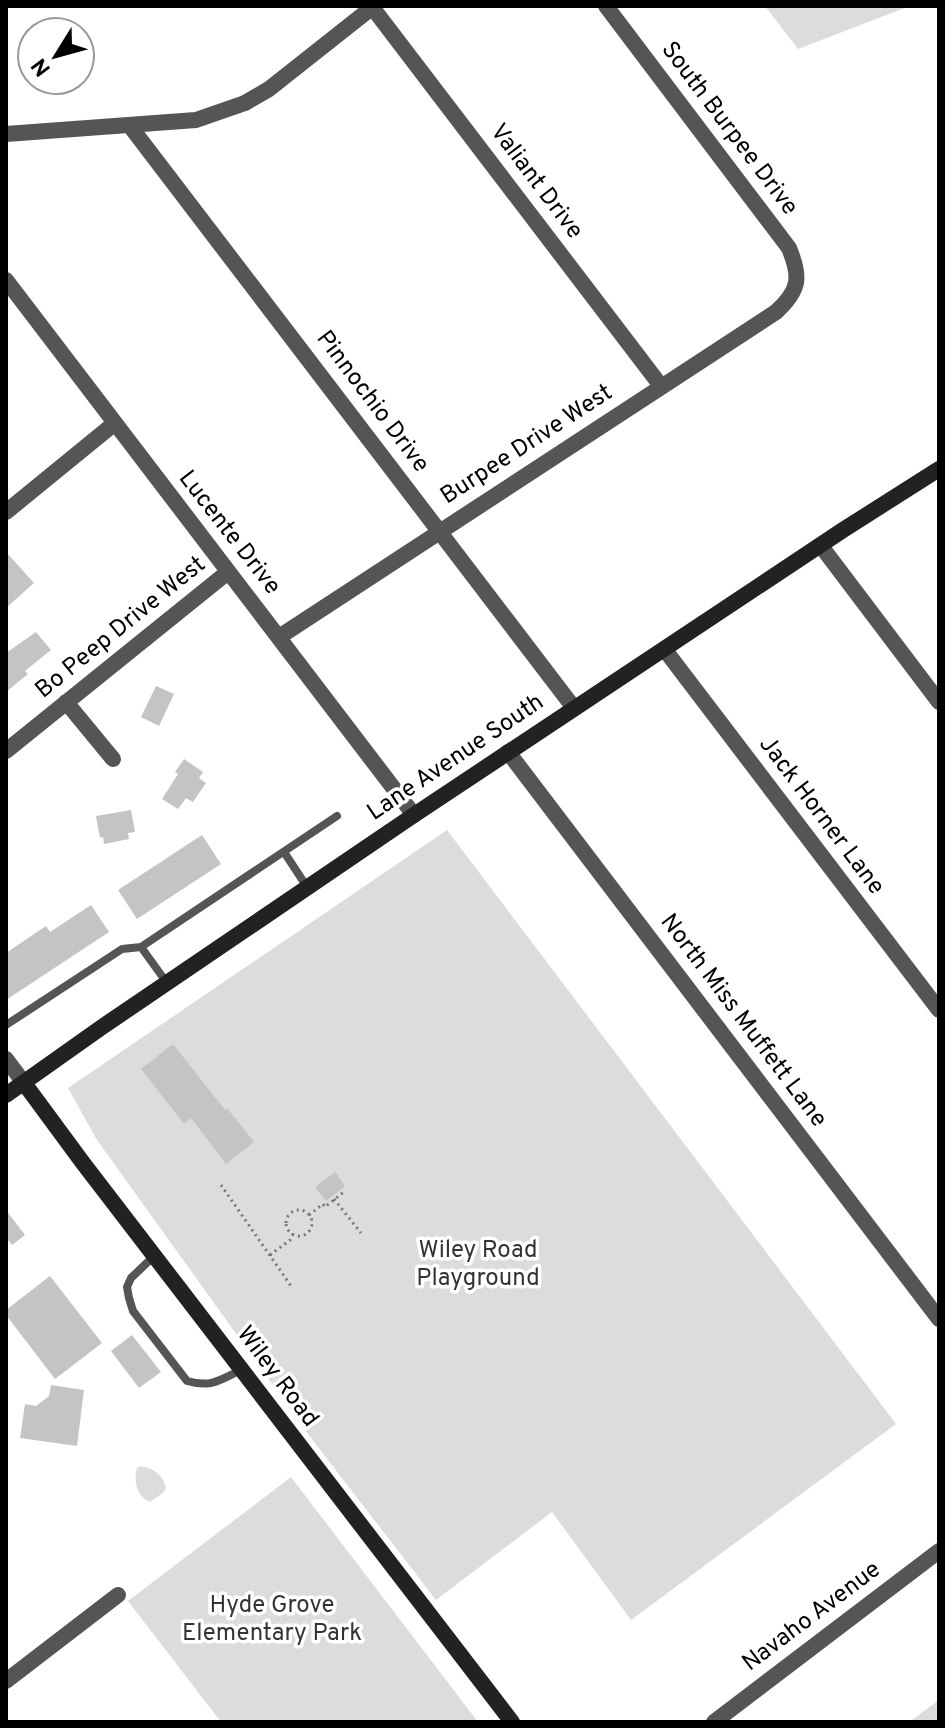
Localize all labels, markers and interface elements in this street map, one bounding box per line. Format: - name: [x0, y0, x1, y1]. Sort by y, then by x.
- north arrow: [16, 16, 96, 96]
- street label: South Burpee Drive: [654, 36, 804, 222]
- text: N: [26, 52, 58, 81]
- street label: Valiant Drive: [483, 118, 589, 246]
- street label: Pinnochio Drive: [309, 325, 435, 479]
- street label: Burpee Drive West: [435, 378, 619, 512]
- street label: Lucente Drive: [171, 465, 287, 601]
- street label: Bo Peep Drive West: [30, 550, 212, 706]
- street label: Lane Avenue South: [362, 688, 550, 828]
- street label: Jack Horner Lane: [752, 731, 890, 901]
- street label: North Miss Muffett Lane: [653, 908, 833, 1134]
- park label: Wiley Road Playground: [416, 1236, 540, 1294]
- street label: Wiley Road: [229, 1321, 325, 1433]
- street label: Navaho Avenue: [737, 1555, 887, 1679]
- park label: Hyde Grove Elementary Park: [182, 1591, 362, 1649]

